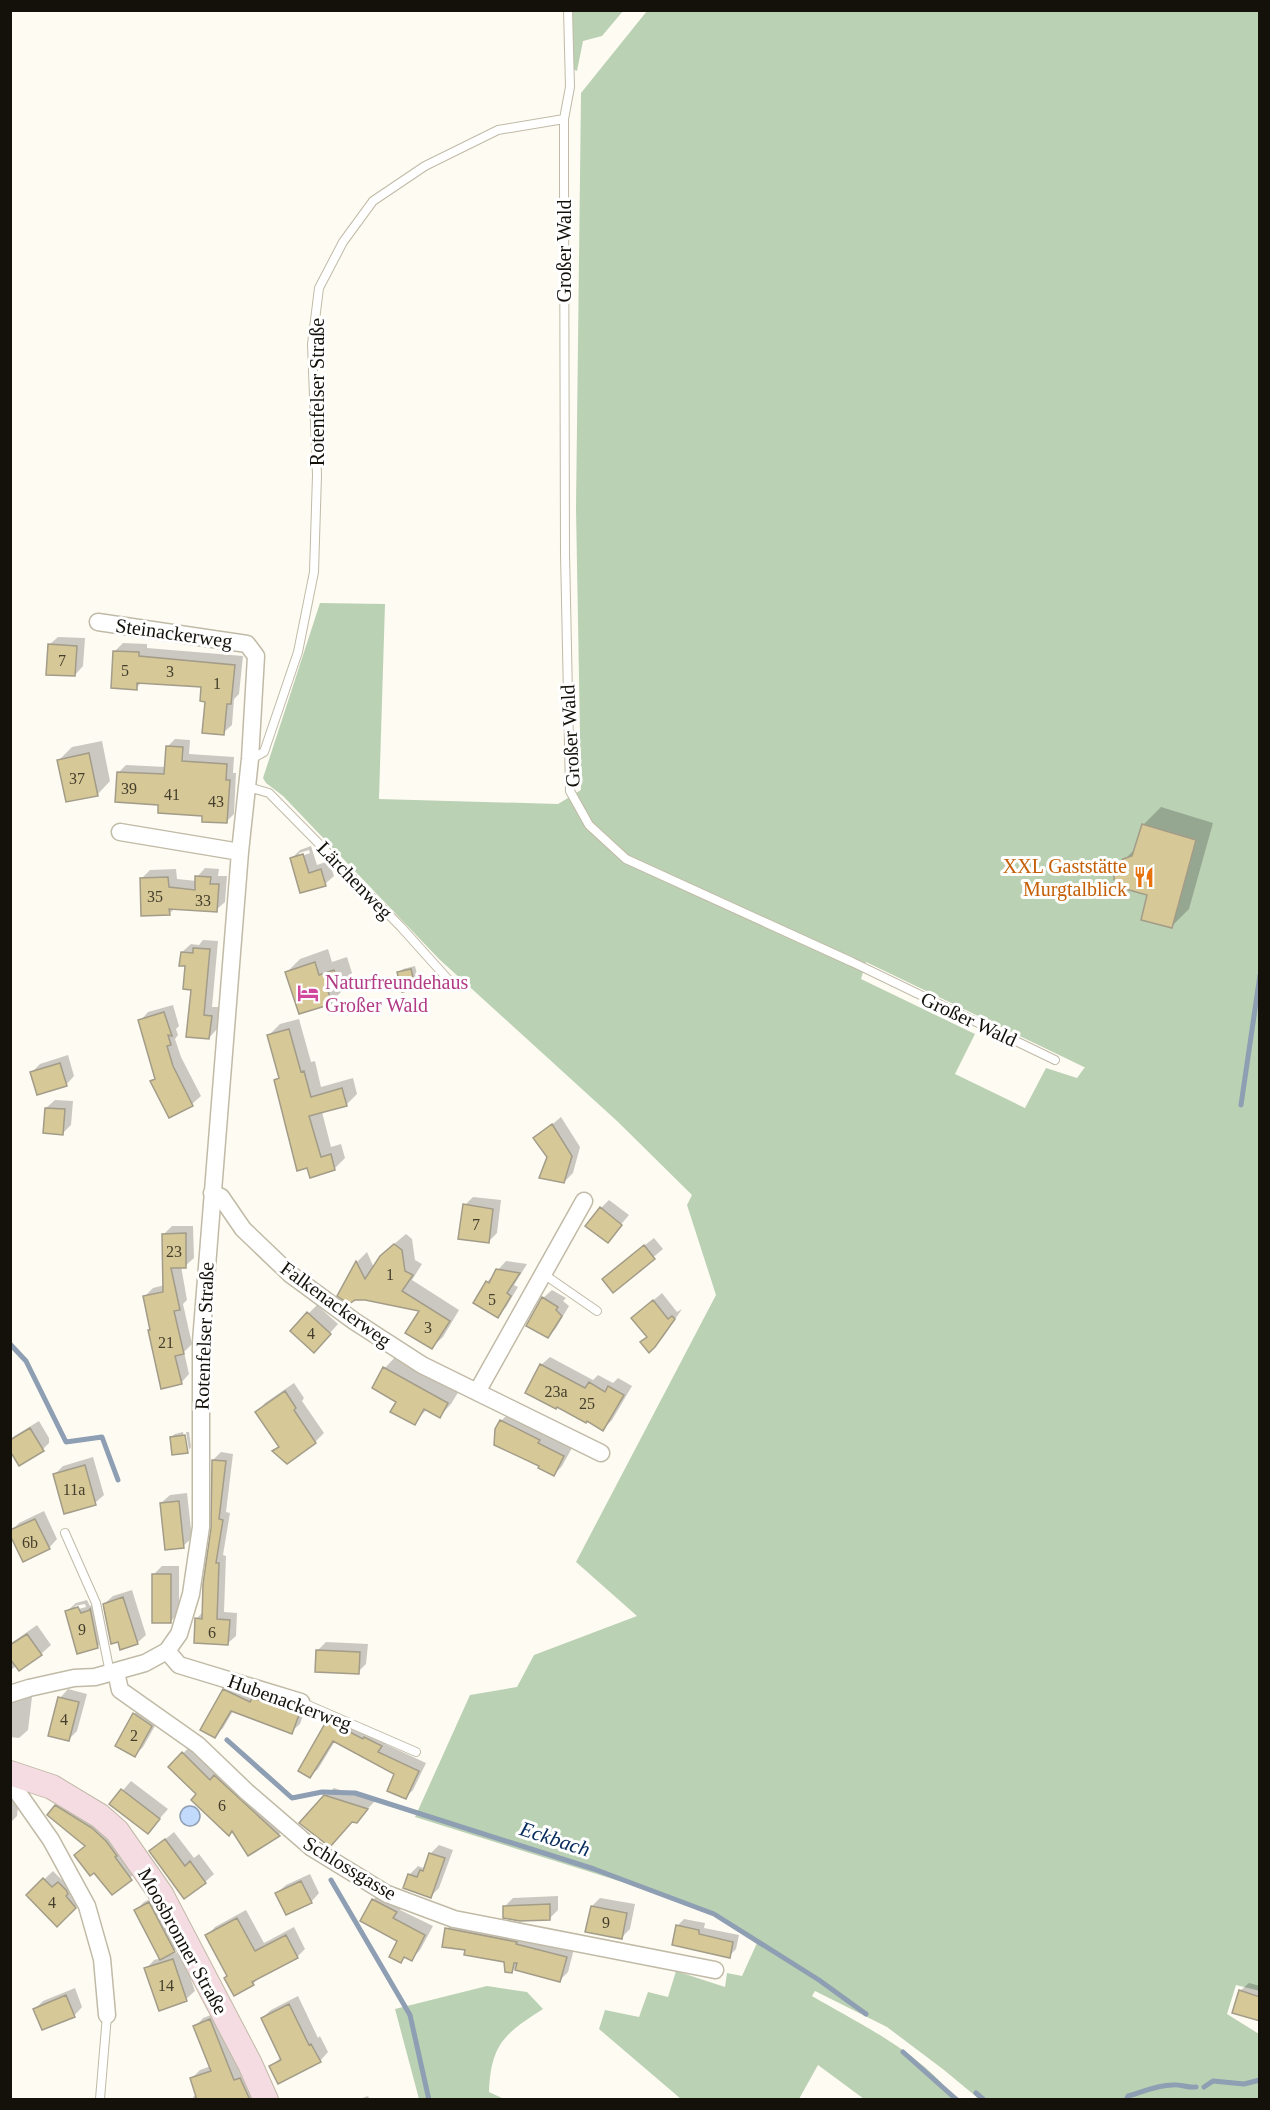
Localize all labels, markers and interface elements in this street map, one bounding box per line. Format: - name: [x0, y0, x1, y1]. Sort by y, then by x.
- street label: Großer Wald: [553, 200, 575, 303]
- street label: Rotenfelser Straße: [306, 318, 328, 466]
- street label: Steinackerweg: [114, 614, 234, 653]
- house number: 7: [58, 652, 66, 669]
- house number: 5: [121, 662, 129, 679]
- house number: 3: [166, 663, 174, 680]
- house number: 1: [213, 675, 221, 692]
- street label: Großer Wald: [556, 684, 584, 788]
- house number: 37: [69, 770, 85, 787]
- house number: 39: [121, 780, 137, 797]
- house number: 41: [164, 786, 180, 803]
- house number: 43: [208, 793, 224, 810]
- street label: Lärchenweg: [312, 837, 397, 924]
- place label: XXL Gaststätte Murgtalblick: [1003, 855, 1127, 901]
- restaurant icon: XXL Gaststätte Murgtalblick: [1132, 865, 1156, 889]
- house number: 35: [147, 888, 163, 905]
- house number: 33: [195, 892, 211, 909]
- place label: Naturfreundehaus Großer Wald: [325, 971, 468, 1016]
- hotel icon: Naturfreundehaus Großer Wald: [296, 981, 320, 1005]
- street label: Großer Wald: [918, 987, 1020, 1051]
- house number: 7: [472, 1216, 480, 1233]
- house number: 23: [166, 1243, 182, 1260]
- street label: Falkenackerweg: [276, 1257, 395, 1352]
- street label: Rotenfelser Straße: [190, 1261, 218, 1410]
- house number: 1: [386, 1266, 394, 1283]
- house number: 5: [488, 1291, 496, 1308]
- house number: 3: [424, 1319, 432, 1336]
- house number: 4: [307, 1325, 315, 1342]
- house number: 21: [158, 1334, 174, 1351]
- house number: 23a: [544, 1383, 568, 1400]
- house number: 25: [579, 1395, 595, 1412]
- house number: 11a: [63, 1481, 85, 1498]
- house number: 6b: [22, 1534, 38, 1551]
- house number: 9: [78, 1621, 86, 1638]
- house number: 6: [208, 1624, 216, 1641]
- street label: Hubenackerweg: [225, 1669, 355, 1735]
- house number: 4: [60, 1711, 68, 1728]
- house number: 2: [130, 1727, 138, 1744]
- house number: 6: [218, 1797, 226, 1814]
- water label: Eckbach: [516, 1816, 593, 1862]
- street label: Schlossgasse: [299, 1832, 401, 1905]
- street label: Moosbronner Straße: [134, 1864, 232, 2018]
- house number: 4: [48, 1894, 56, 1911]
- house number: 9: [602, 1914, 610, 1931]
- house number: 14: [158, 1977, 174, 1994]

